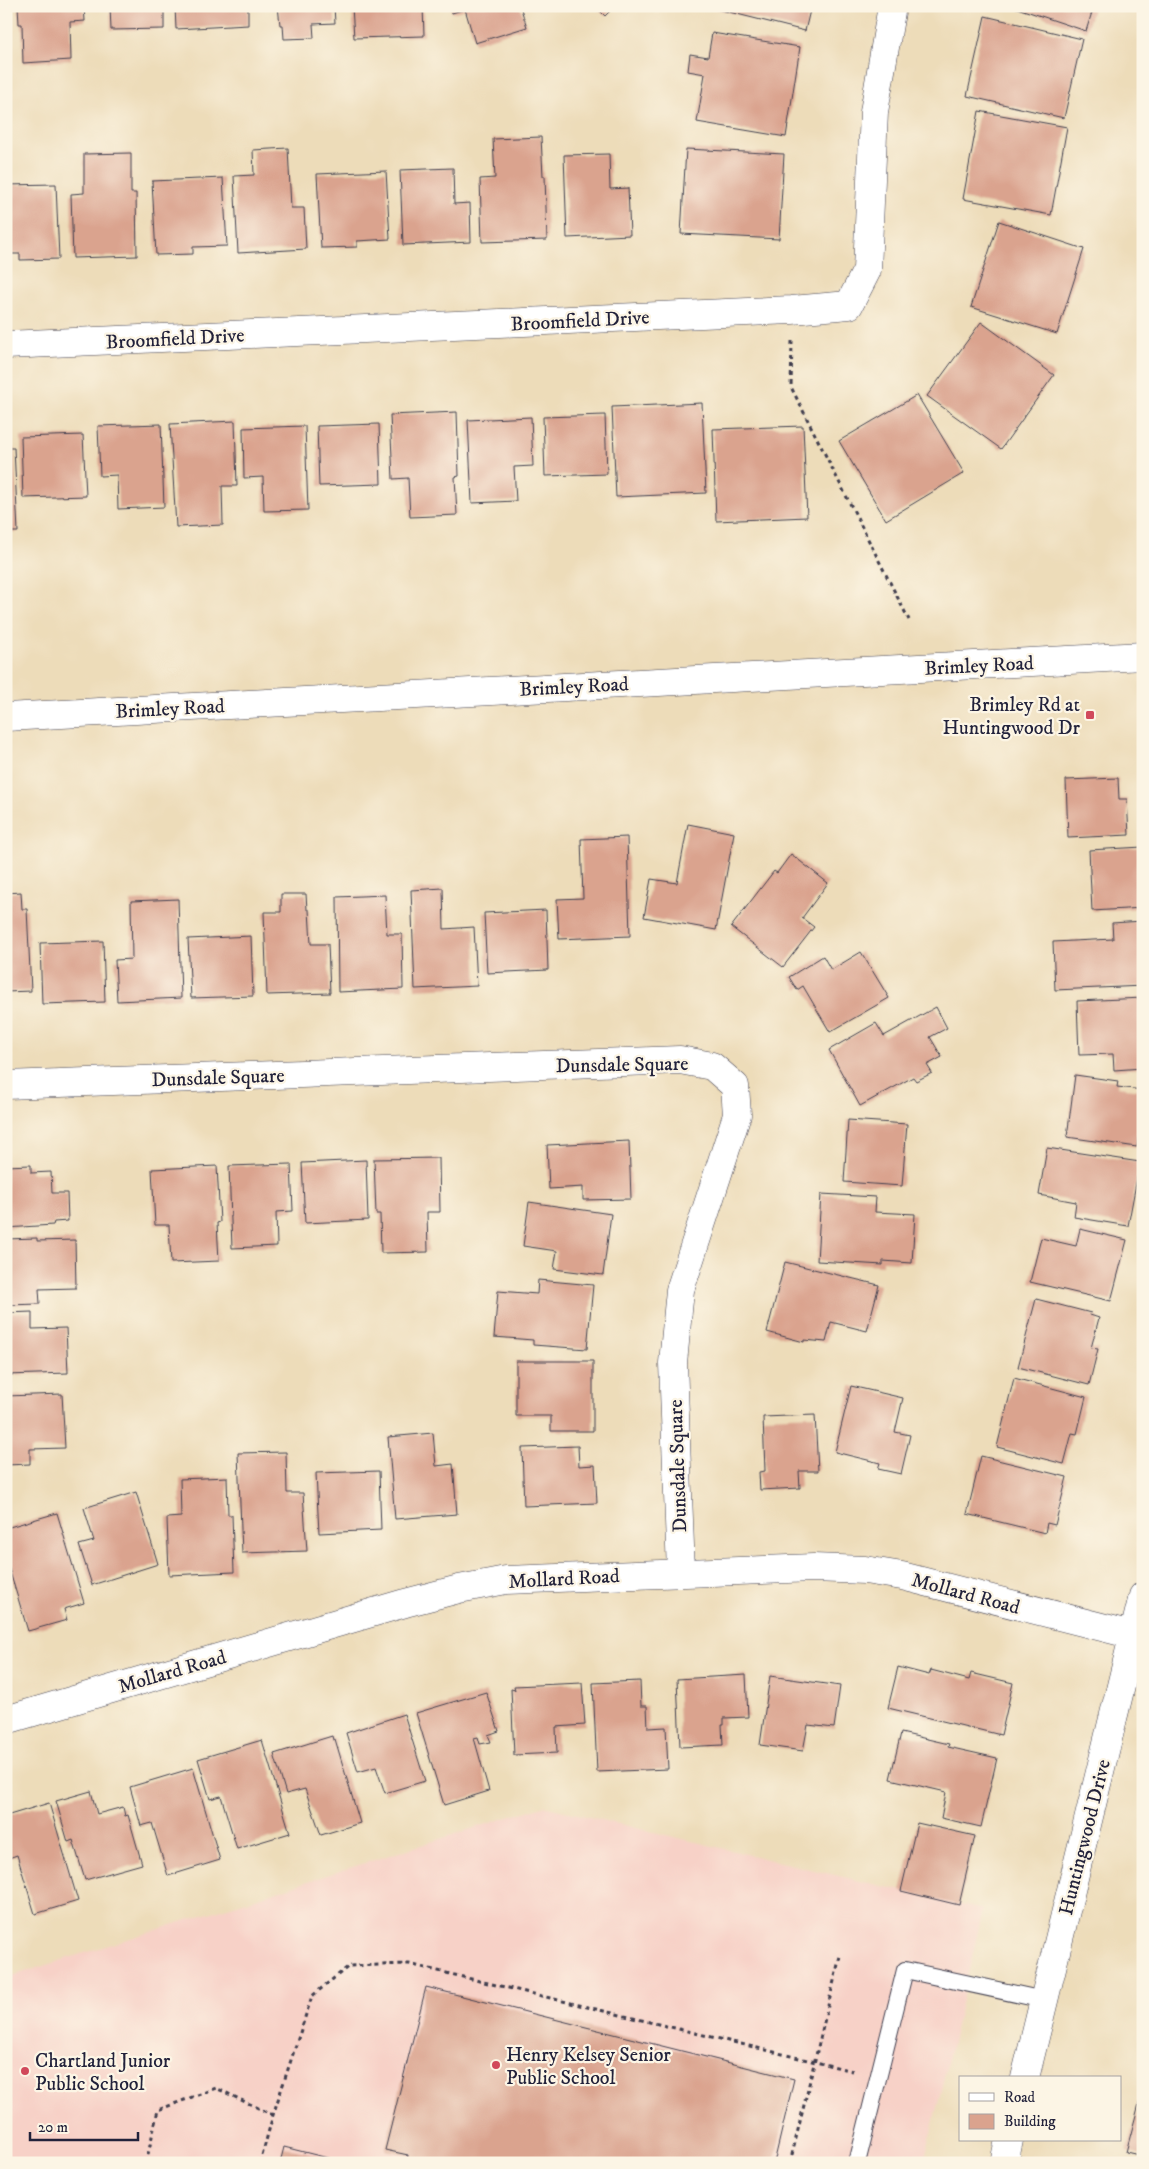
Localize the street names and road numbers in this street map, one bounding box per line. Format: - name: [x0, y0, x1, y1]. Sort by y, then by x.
- street label: Broomfield Drive: [510, 305, 650, 338]
- street label: Broomfield Drive: [105, 323, 245, 356]
- street label: Brimley Road: [924, 651, 1034, 682]
- street label: Brimley Road: [519, 672, 629, 703]
- street label: Brimley Road: [115, 694, 225, 725]
- street label: Dunsdale Square: [555, 1052, 689, 1079]
- street label: Dunsdale Square: [151, 1064, 285, 1093]
- street label: Dunsdale Square: [664, 1399, 693, 1533]
- street label: Mollard Road: [508, 1564, 620, 1595]
- street label: Mollard Road: [909, 1568, 1023, 1621]
- street label: Mollard Road: [116, 1645, 229, 1700]
- street label: Huntingwood Drive: [1054, 1757, 1117, 1918]

